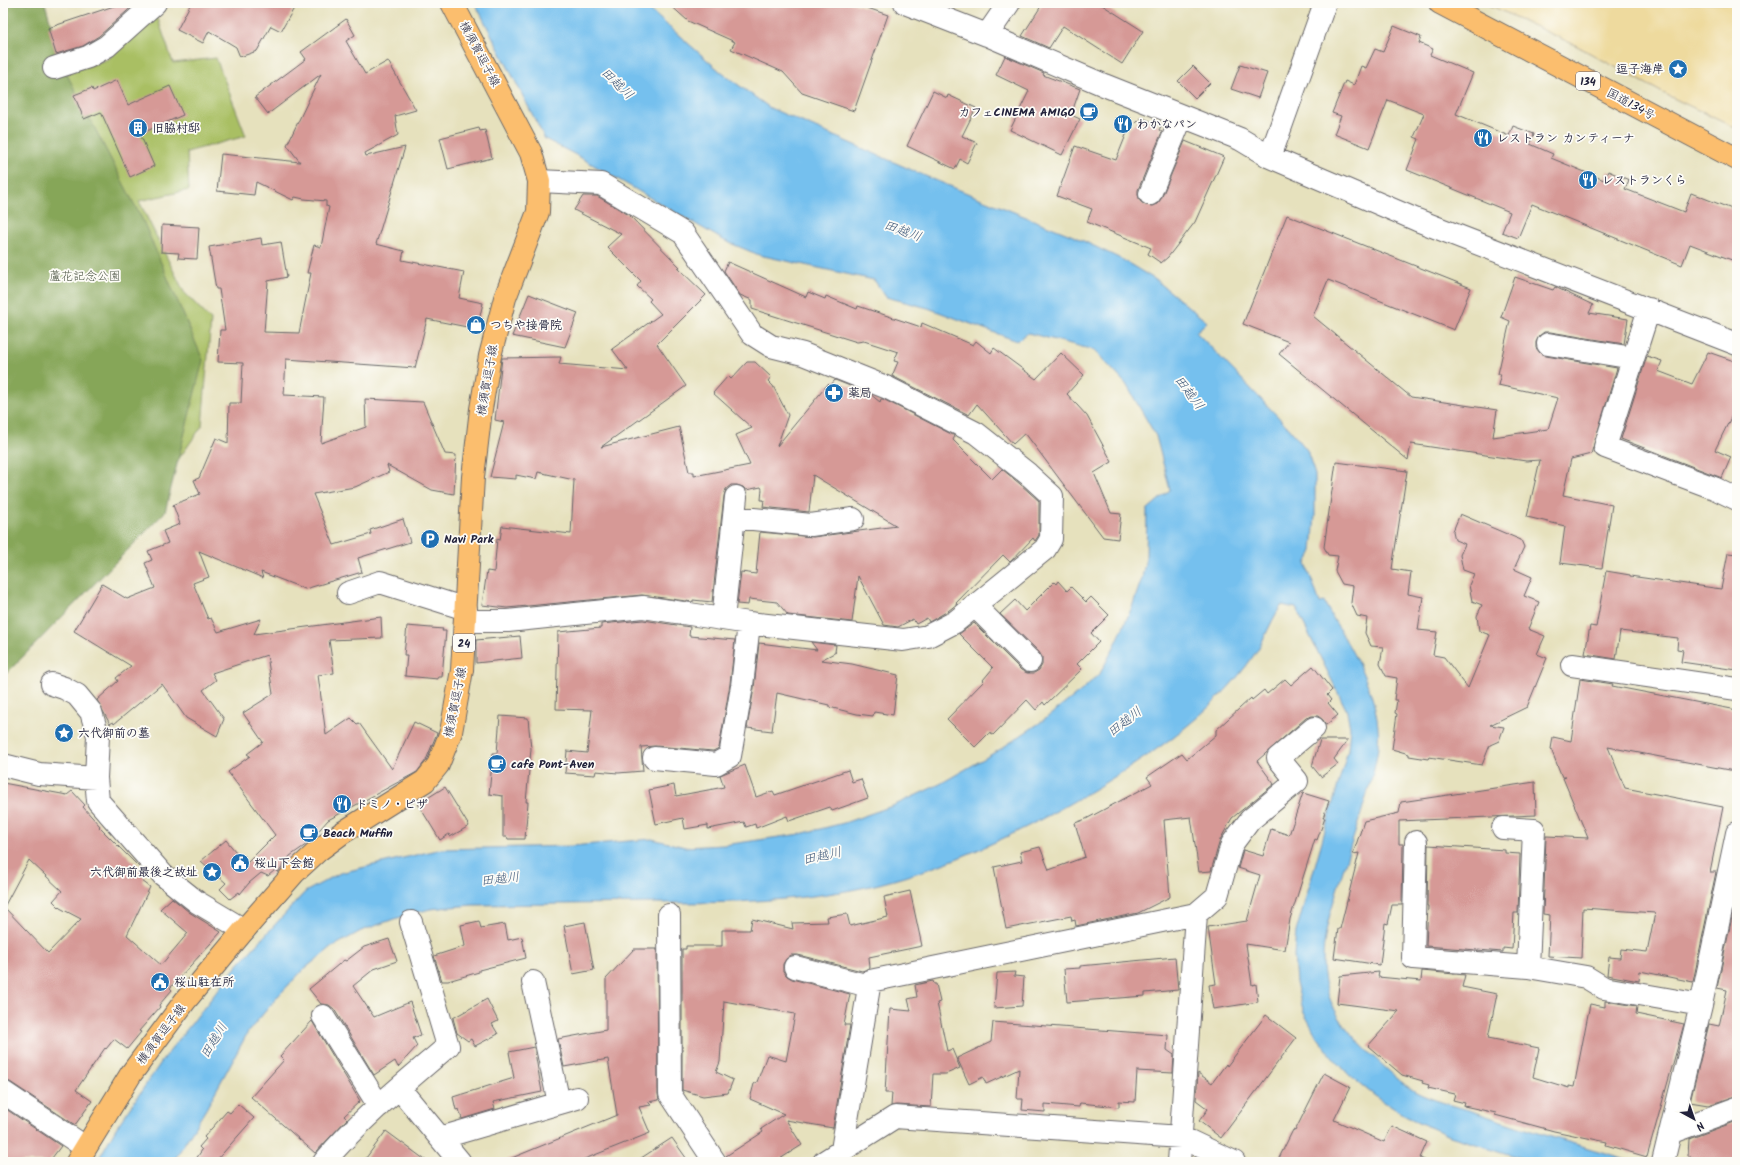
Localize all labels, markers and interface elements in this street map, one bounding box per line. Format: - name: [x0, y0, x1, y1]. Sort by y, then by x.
- street label: 横須賀逗子線: [454, 18, 505, 90]
- place icon: 逗子海岸: [1667, 58, 1689, 80]
- place label: 逗子海岸: [1616, 60, 1664, 79]
- water label: 田越川: [596, 63, 638, 105]
- road number: 134: [1576, 72, 1600, 90]
- street label: 国道134号: [1603, 84, 1659, 125]
- cafe icon: カフェCINEMA AMIGO: [1078, 101, 1100, 123]
- place label: カフェCINEMA AMIGO: [958, 103, 1076, 122]
- restaurant icon: わかなパン: [1112, 113, 1134, 135]
- place label: わかなパン: [1137, 115, 1197, 134]
- building icon: 旧脇村邸: [127, 117, 149, 139]
- place label: 旧脇村邸: [152, 119, 200, 138]
- restaurant icon: レストラン カンティーナ: [1472, 127, 1494, 149]
- place label: レストラン カンティーナ: [1497, 129, 1635, 148]
- restaurant icon: レストランくら: [1577, 169, 1599, 191]
- place label: レストランくら: [1602, 171, 1687, 190]
- water label: 田越川: [881, 215, 924, 248]
- park label: 蘆花記念公園: [49, 267, 121, 286]
- shop icon: つちや接骨院: [465, 314, 487, 336]
- place label: つちや接骨院: [490, 316, 562, 335]
- street label: 横須賀逗子線: [472, 343, 503, 417]
- water label: 田越川: [1169, 371, 1209, 415]
- pharmacy icon: 薬局: [823, 382, 845, 404]
- place label: 薬局: [848, 384, 872, 403]
- parking icon: Navi Park: [419, 528, 441, 550]
- place label: Navi Park: [444, 530, 495, 549]
- road number: 24: [453, 634, 475, 652]
- street label: 横須賀逗子線: [439, 665, 472, 739]
- water label: 田越川: [1103, 702, 1147, 742]
- place icon: 六代御前の墓: [53, 722, 75, 744]
- place label: 六代御前の墓: [78, 724, 150, 743]
- cafe icon: cafe Pont-Aven: [486, 753, 508, 775]
- place label: cafe Pont-Aven: [511, 755, 595, 774]
- restaurant icon: ドミノ・ピザ: [331, 793, 353, 815]
- place label: ドミノ・ピザ: [356, 795, 428, 814]
- cafe icon: Beach Muffin: [298, 822, 320, 844]
- place label: Beach Muffin: [323, 824, 393, 843]
- water label: 田越川: [801, 842, 844, 871]
- public building icon: 桜山下会館: [229, 852, 251, 874]
- place label: 桜山下会館: [254, 854, 314, 873]
- place icon: 六代御前最後之故址: [201, 861, 223, 883]
- place label: 六代御前最後之故址: [90, 863, 198, 882]
- water label: 田越川: [480, 867, 521, 892]
- public building icon: 桜山駐在所: [149, 971, 171, 993]
- place label: 桜山駐在所: [174, 973, 235, 992]
- street label: 横須賀逗子線: [132, 1000, 191, 1069]
- water label: 田越川: [195, 1019, 233, 1063]
- north arrow: [1674, 1099, 1714, 1139]
- text: N: [1691, 1117, 1708, 1135]

